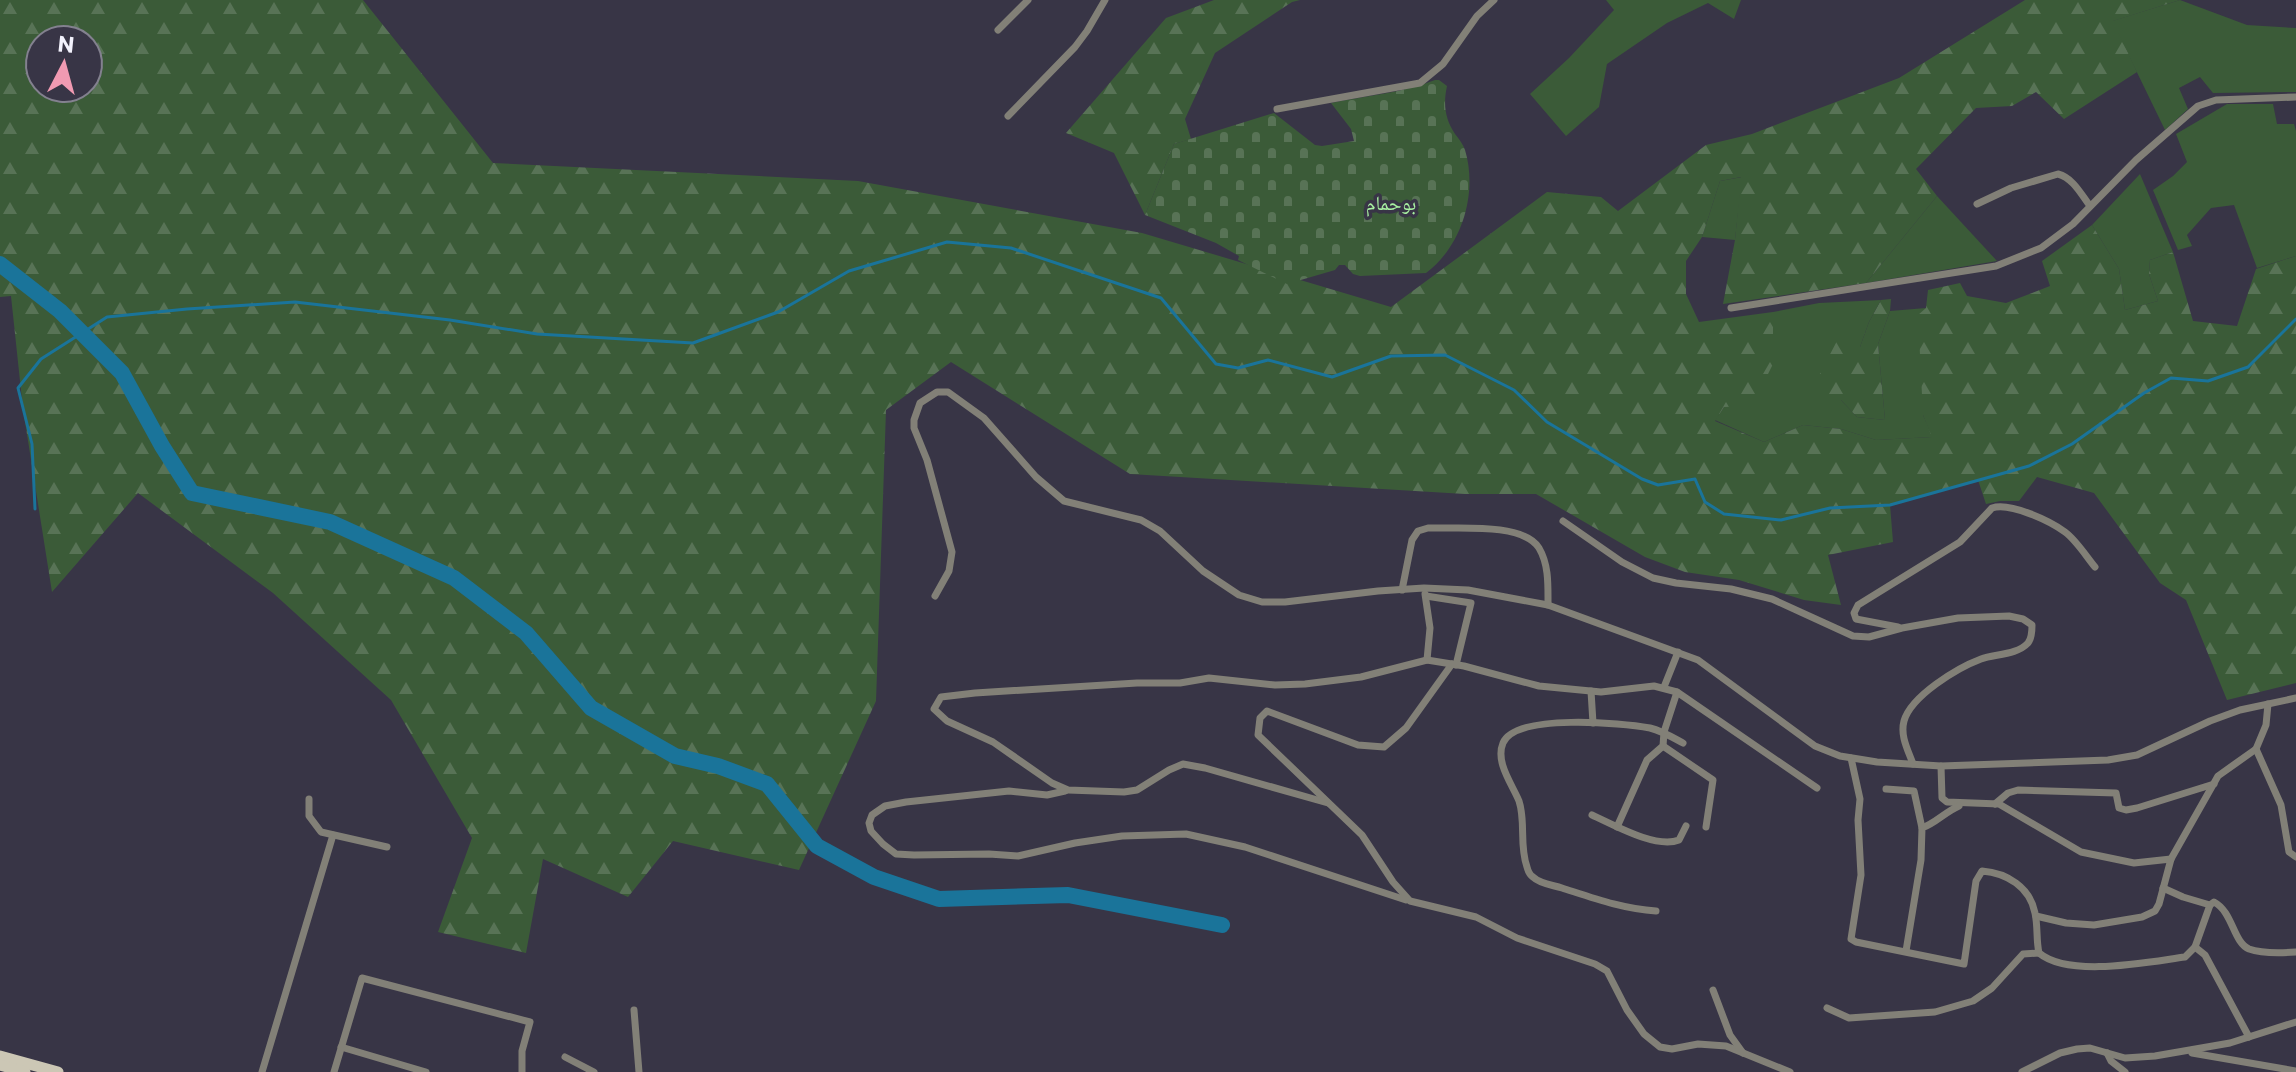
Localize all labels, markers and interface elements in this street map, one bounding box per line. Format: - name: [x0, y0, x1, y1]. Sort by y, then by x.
- north arrow: [24, 24, 104, 104]
- text: N: [57, 29, 76, 58]
- park label: بوحمام: [1366, 190, 1416, 217]

